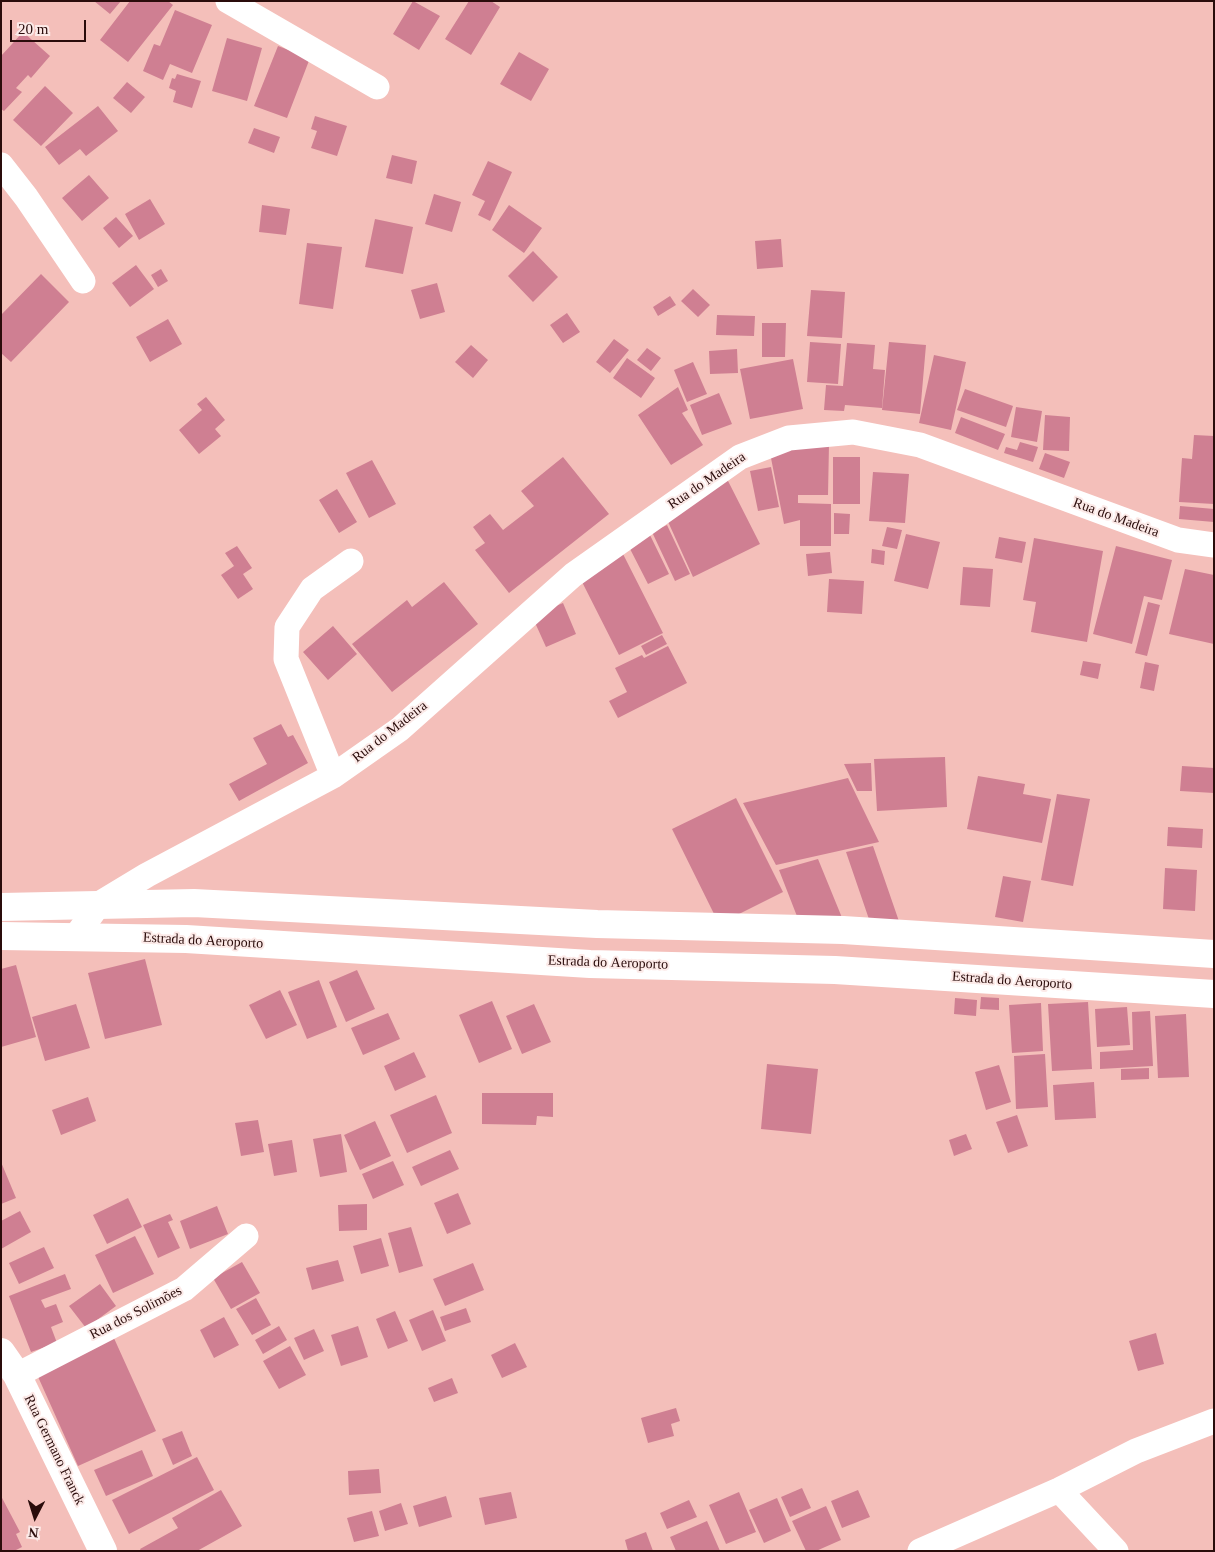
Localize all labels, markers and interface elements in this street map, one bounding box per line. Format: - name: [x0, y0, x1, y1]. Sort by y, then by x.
- scale bar: [12, 10, 89, 42]
- text: 20 m: [18, 21, 48, 37]
- street label: Rua do Madeira: [665, 449, 749, 513]
- street label: Rua do Madeira: [1071, 495, 1161, 541]
- street label: Rua do Madeira: [349, 698, 431, 766]
- street label: Estrada do Aeroporto: [142, 929, 264, 953]
- street label: Estrada do Aeroporto: [547, 953, 669, 973]
- street label: Estrada do Aeroporto: [951, 968, 1073, 994]
- street label: Rua dos Solimões: [87, 1283, 185, 1343]
- street label: Rua Germano Franck: [20, 1392, 88, 1508]
- north arrow: [10, 1492, 60, 1542]
- text: N: [28, 1525, 39, 1540]

